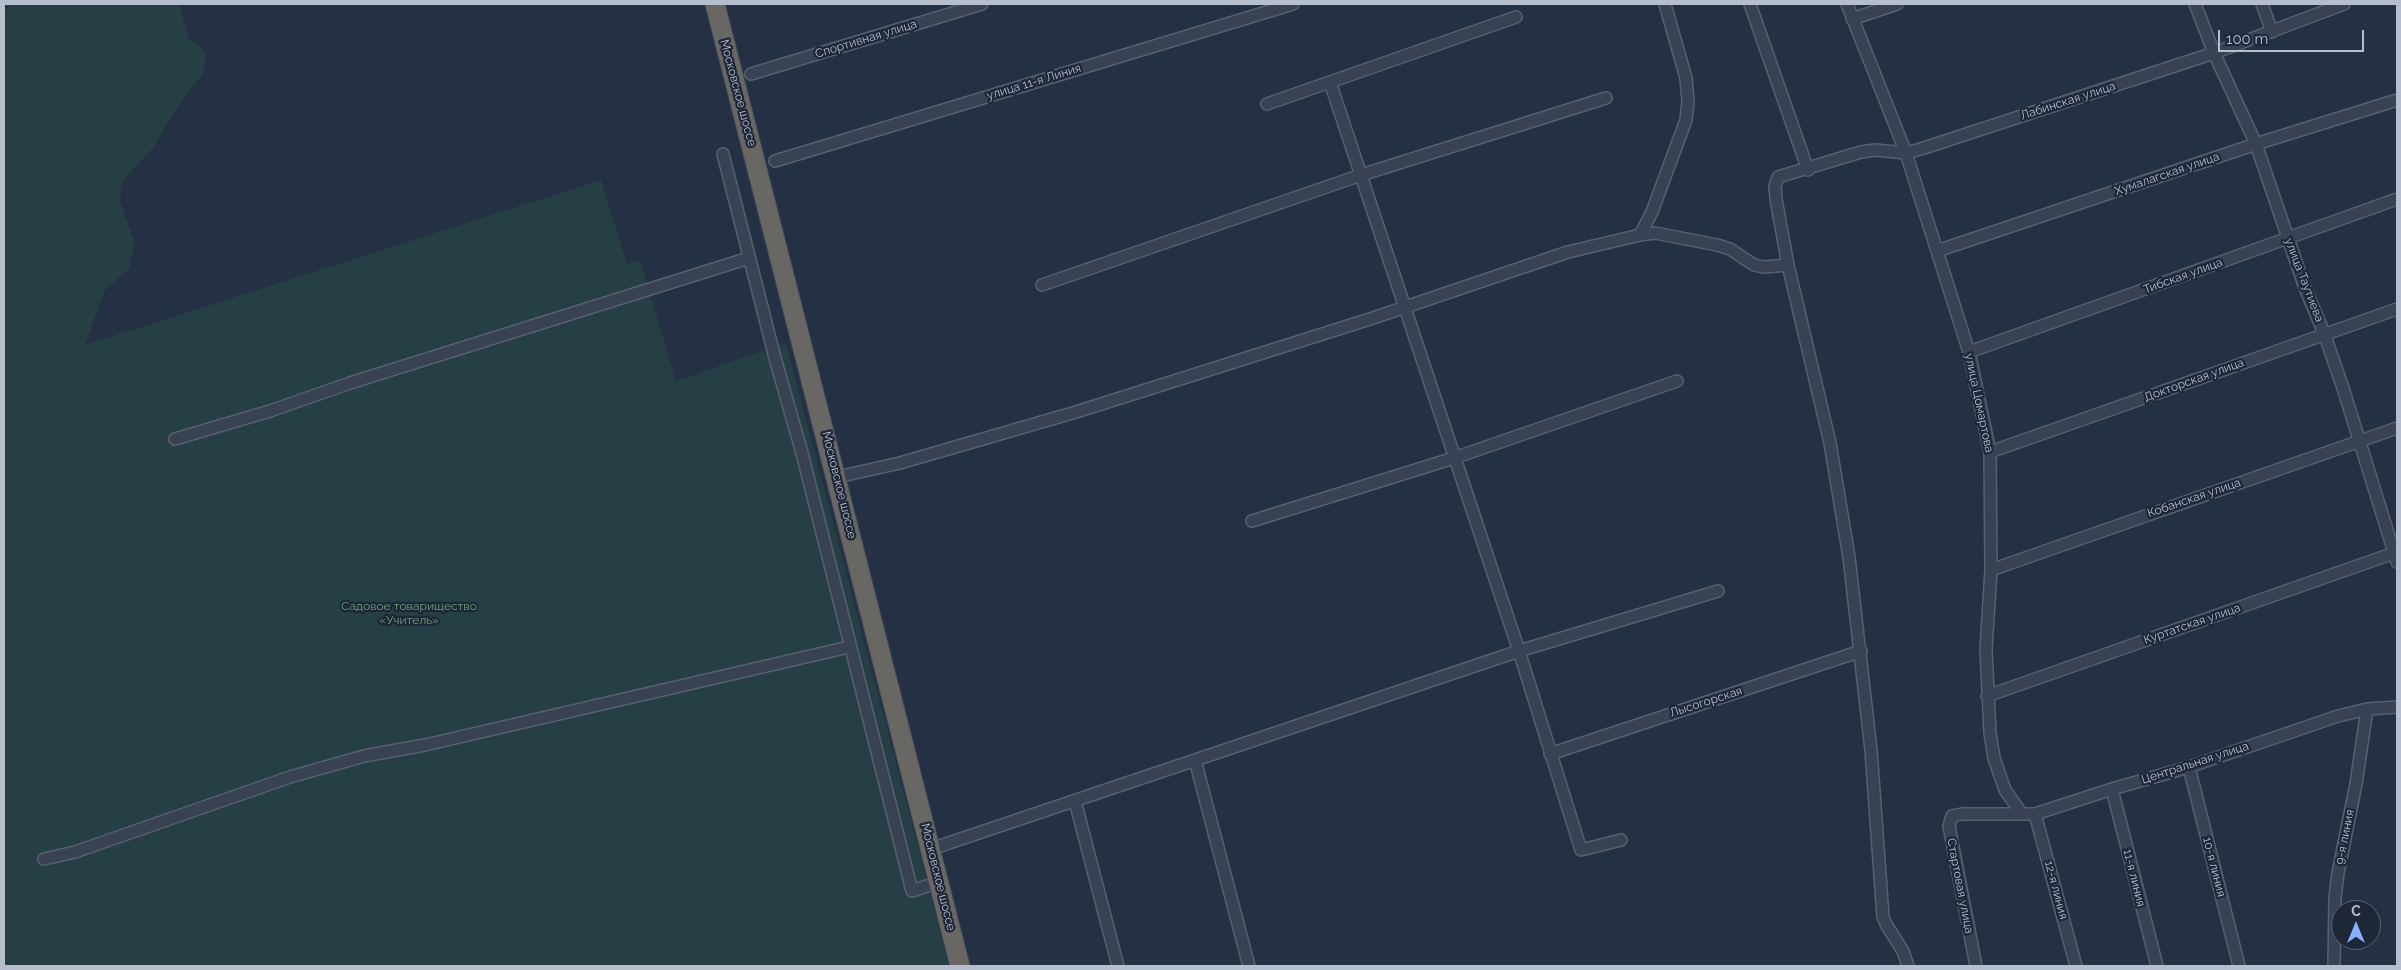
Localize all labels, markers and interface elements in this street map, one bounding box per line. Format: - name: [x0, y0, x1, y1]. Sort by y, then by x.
- street label: Спортивная улица: [813, 17, 919, 61]
- scale bar: [2221, 20, 2367, 52]
- text: 100 m: [2226, 30, 2268, 48]
- street label: Московское шоссе: [717, 38, 759, 148]
- street label: улица 11-я Линия: [985, 61, 1083, 103]
- street label: Лабинская улица: [2019, 79, 2117, 123]
- street label: Хумалагская улица: [2113, 149, 2221, 199]
- street label: улица Таутиева: [2281, 236, 2327, 324]
- street label: Тибская улица: [2141, 255, 2225, 297]
- street label: улица Цомартова: [1961, 352, 1997, 454]
- street label: Докторская улица: [2142, 355, 2246, 405]
- street label: Московское шоссе: [819, 430, 859, 540]
- street label: Кобанская улица: [2145, 475, 2243, 521]
- park label: Садовое товарищество «Учитель»: [341, 599, 477, 627]
- street label: Куртатская улица: [2142, 601, 2242, 647]
- street label: Лысогорская: [1668, 683, 1744, 721]
- street label: Центральная улица: [2140, 739, 2250, 787]
- street label: 9-я линия: [2333, 808, 2357, 866]
- street label: Московское шоссе: [918, 822, 958, 932]
- street label: 10-я линия: [2200, 836, 2228, 898]
- street label: Стартовая улица: [1944, 837, 1976, 935]
- street label: 11-я линия: [2120, 848, 2148, 908]
- street label: 12-я линия: [2041, 859, 2071, 921]
- north arrow: [2331, 900, 2381, 950]
- text: С: [2351, 903, 2361, 919]

